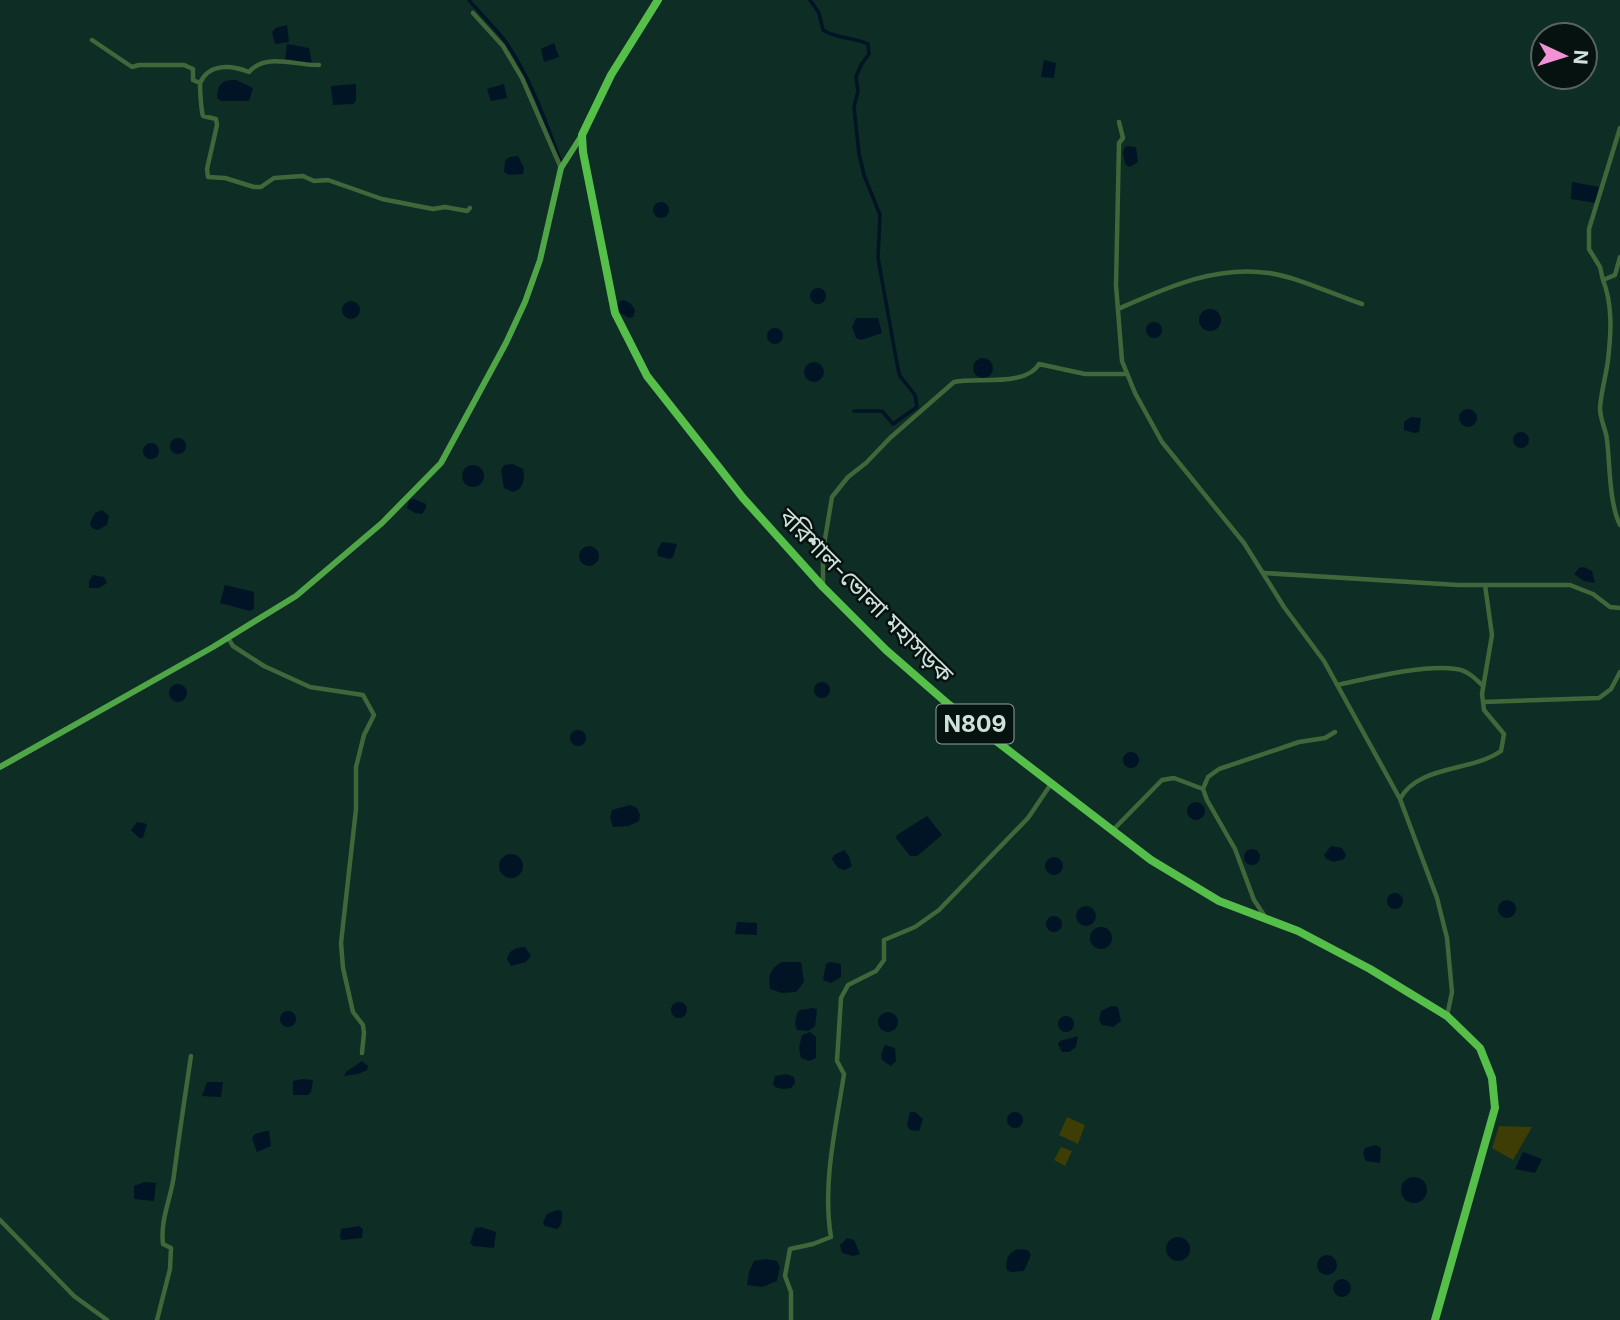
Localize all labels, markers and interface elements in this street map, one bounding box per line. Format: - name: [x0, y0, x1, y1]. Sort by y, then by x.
- north arrow: [1529, 21, 1599, 91]
- text: N: [1568, 49, 1592, 65]
- street label: বরিশাল-ভোলা মহাসড়ক: [773, 502, 960, 689]
- road number: N809: [936, 704, 1014, 744]

